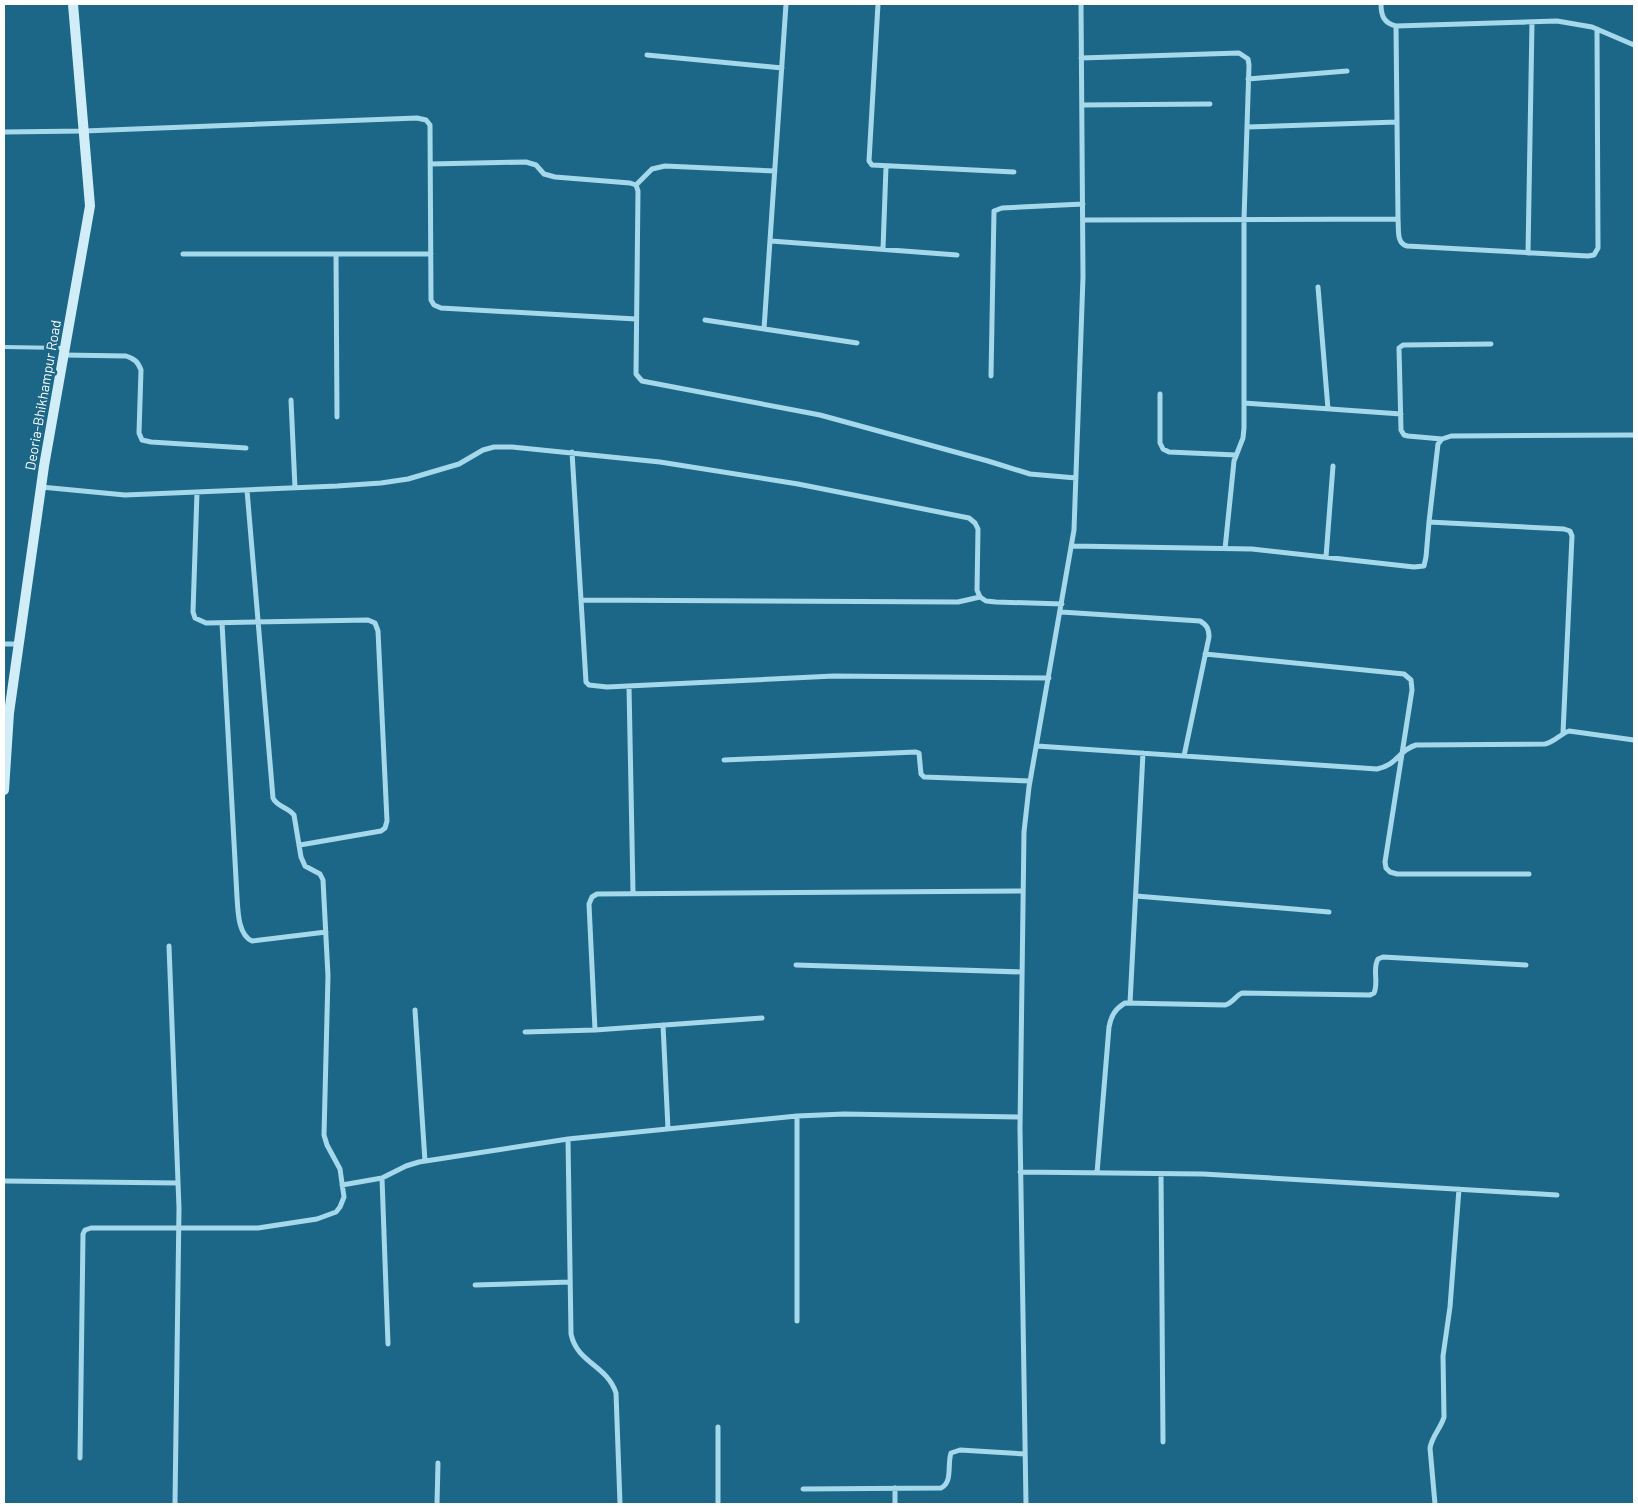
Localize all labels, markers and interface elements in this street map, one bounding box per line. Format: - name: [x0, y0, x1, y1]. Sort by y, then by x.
- street label: Deoria-Bhikhampur Road: [21, 318, 64, 471]

